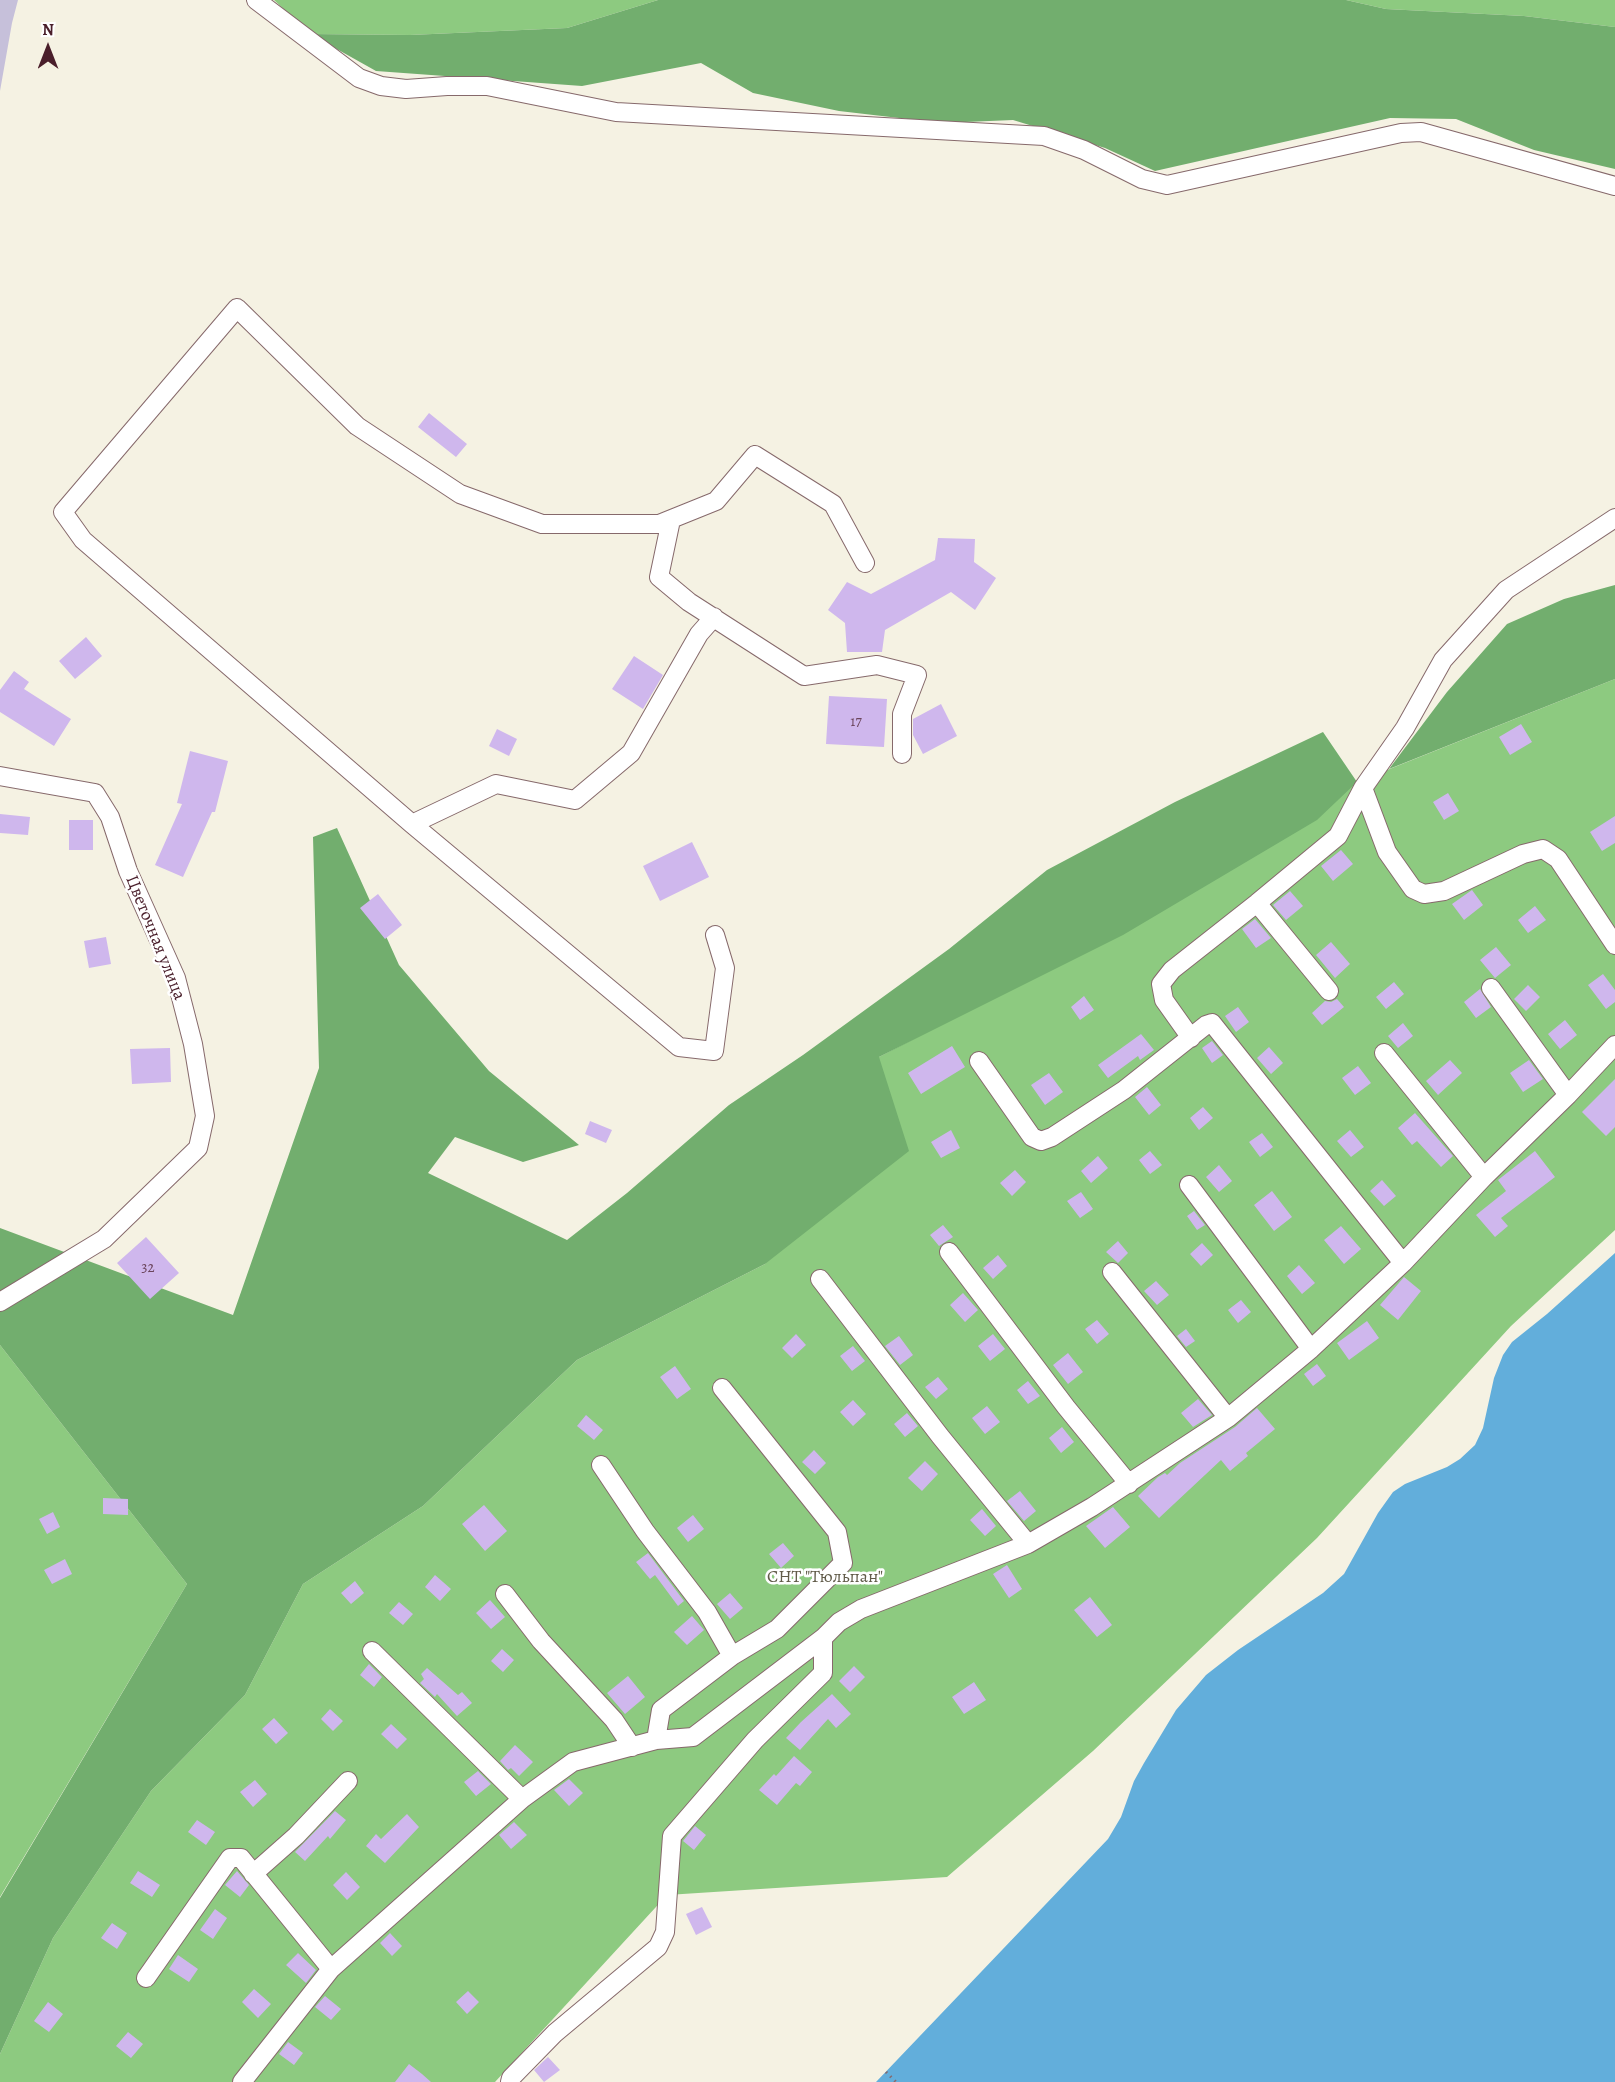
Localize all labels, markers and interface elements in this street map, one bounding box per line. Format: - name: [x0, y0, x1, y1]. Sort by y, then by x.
- north arrow: [18, 18, 78, 78]
- text: N: [42, 19, 54, 41]
- house number: 17: [850, 713, 862, 731]
- street label: Цветочная улица: [120, 873, 190, 1003]
- house number: 32: [141, 1259, 155, 1277]
- park label: СНТ "Тюльпан": [767, 1567, 883, 1589]

